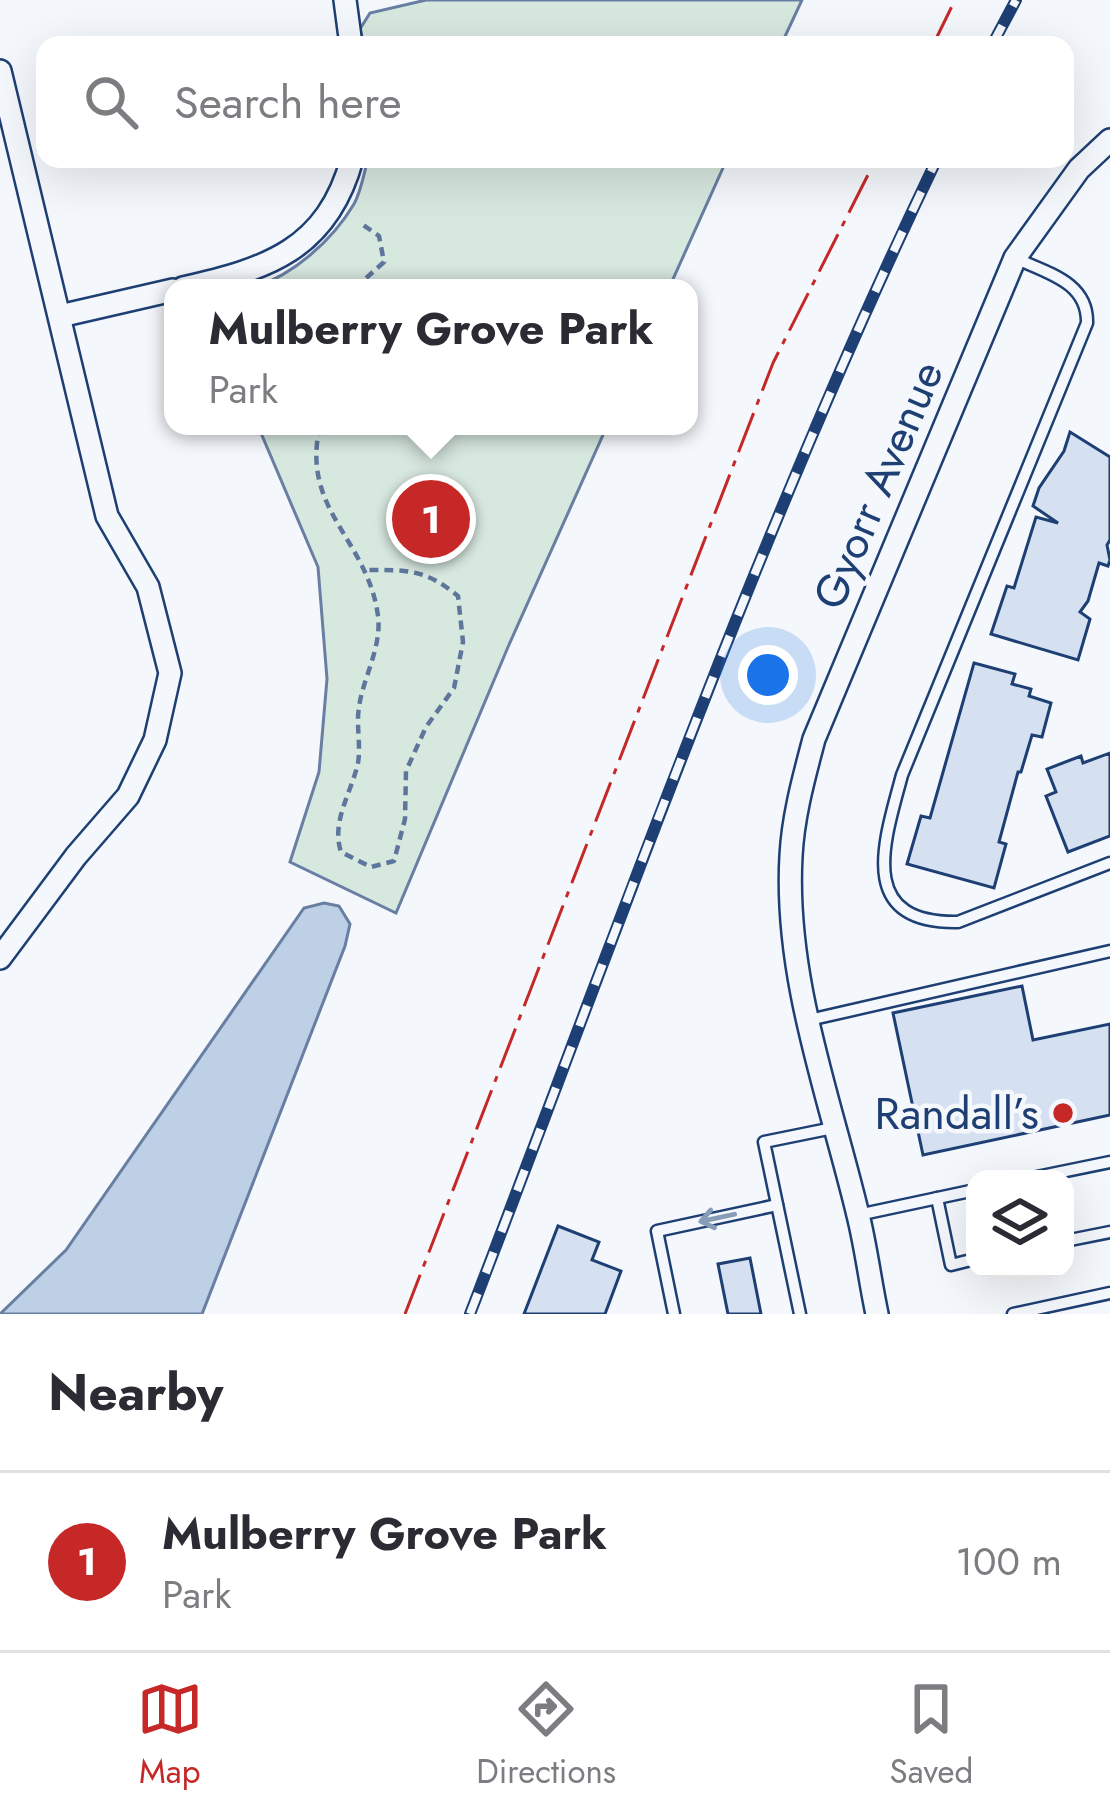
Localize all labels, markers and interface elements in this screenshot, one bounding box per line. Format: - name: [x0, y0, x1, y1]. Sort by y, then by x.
- search box: [36, 36, 1074, 168]
- icon: search: [78, 69, 144, 135]
- text: Search here: [174, 70, 402, 135]
- popup: [164, 279, 698, 435]
- text: Mulberry Grove Park: [208, 296, 654, 361]
- street label: Gyorr Avenue: [797, 351, 959, 619]
- text: Park: [208, 361, 278, 418]
- pin: 1: [392, 474, 470, 564]
- your location: [738, 645, 798, 705]
- place label: Randall’s: [875, 1081, 1039, 1146]
- marker: Randall’s: [1050, 1100, 1076, 1126]
- map controls: [966, 1170, 1074, 1278]
- button: layers: [966, 1170, 1074, 1278]
- one-way arrow: [698, 1208, 737, 1230]
- text: Nearby: [48, 1355, 223, 1429]
- text: Mulberry Grove Park: [162, 1501, 607, 1566]
- text: 1: [77, 1533, 97, 1590]
- text: 100 m: [956, 1533, 1062, 1590]
- text: Park: [162, 1566, 232, 1623]
- tab: Map: [137, 1676, 203, 1795]
- tab: Directions: [476, 1676, 616, 1795]
- tab: Saved: [890, 1676, 973, 1795]

